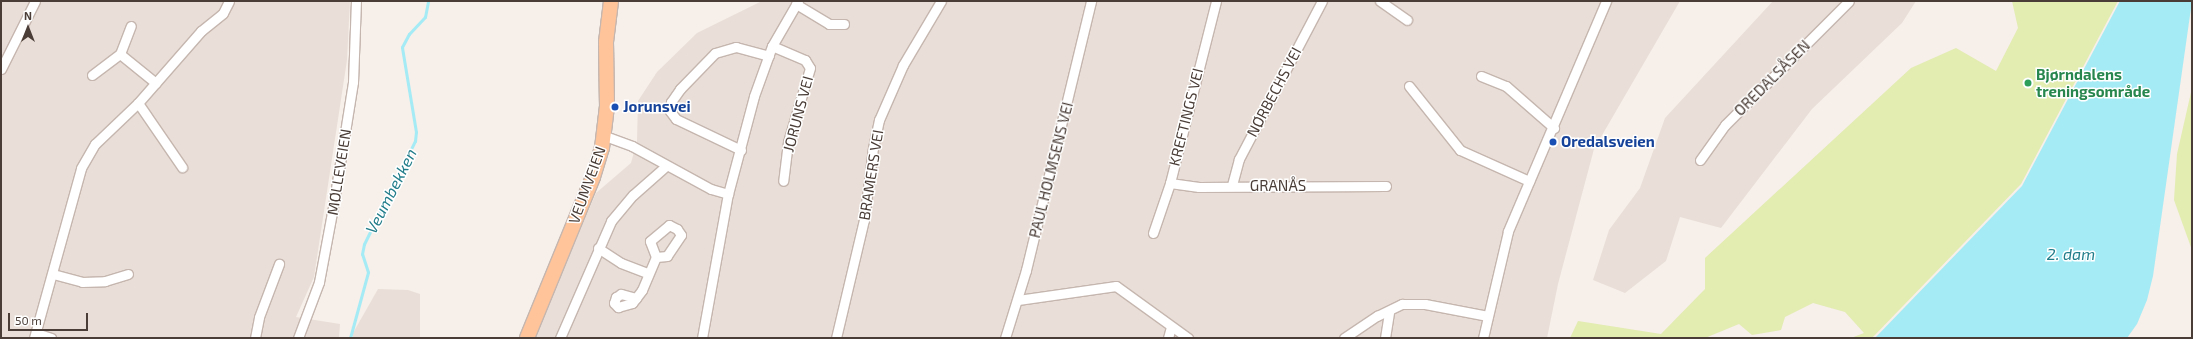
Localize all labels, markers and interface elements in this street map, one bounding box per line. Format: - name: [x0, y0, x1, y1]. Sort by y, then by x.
- north arrow: [8, 8, 48, 48]
- text: N: [24, 9, 32, 22]
- street label: OREDALSÅSEN: [1730, 36, 1814, 120]
- street label: NØRBECHS VEI: [1243, 44, 1305, 140]
- place label: Bjørndalens treningsområde: [2036, 65, 2150, 100]
- street label: KREFTINGS VEI: [1165, 66, 1207, 168]
- street label: JORUNS VEI: [779, 74, 817, 154]
- marker: Bjørndalens treningsområde: [2023, 78, 2033, 88]
- place label: Jorunsvei: [623, 98, 691, 116]
- street label: PAUL HOLMSENS VEI: [1025, 100, 1077, 240]
- marker: Jorunsvei: [610, 102, 620, 112]
- street label: MØLLEVEIEN: [323, 127, 355, 217]
- street label: BRAMERS VEI: [855, 128, 887, 222]
- place label: Oredalsveien: [1561, 133, 1655, 151]
- marker: Oredalsveien: [1548, 137, 1558, 147]
- street label: VEUMVEIEN: [565, 144, 609, 226]
- water label: Veumbekken: [361, 145, 421, 237]
- street label: GRANÅS: [1250, 177, 1306, 195]
- water label: 2. dam: [2047, 244, 2095, 264]
- scale bar: [10, 305, 90, 331]
- text: 50 m: [15, 313, 42, 327]

